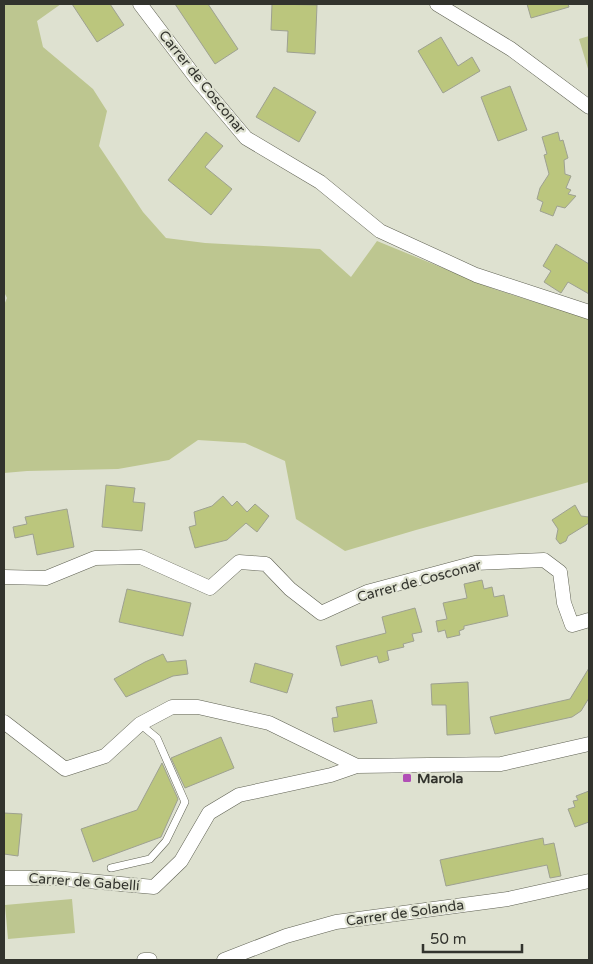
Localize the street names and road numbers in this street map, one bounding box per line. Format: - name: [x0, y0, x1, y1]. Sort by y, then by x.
- street label: Carrer de Cosconar: [155, 27, 249, 138]
- street label: Carrer de Cosconar: [355, 556, 484, 606]
- street label: Carrer de Gabellí: [28, 870, 141, 894]
- street label: Carrer de Solanda: [345, 896, 465, 930]

